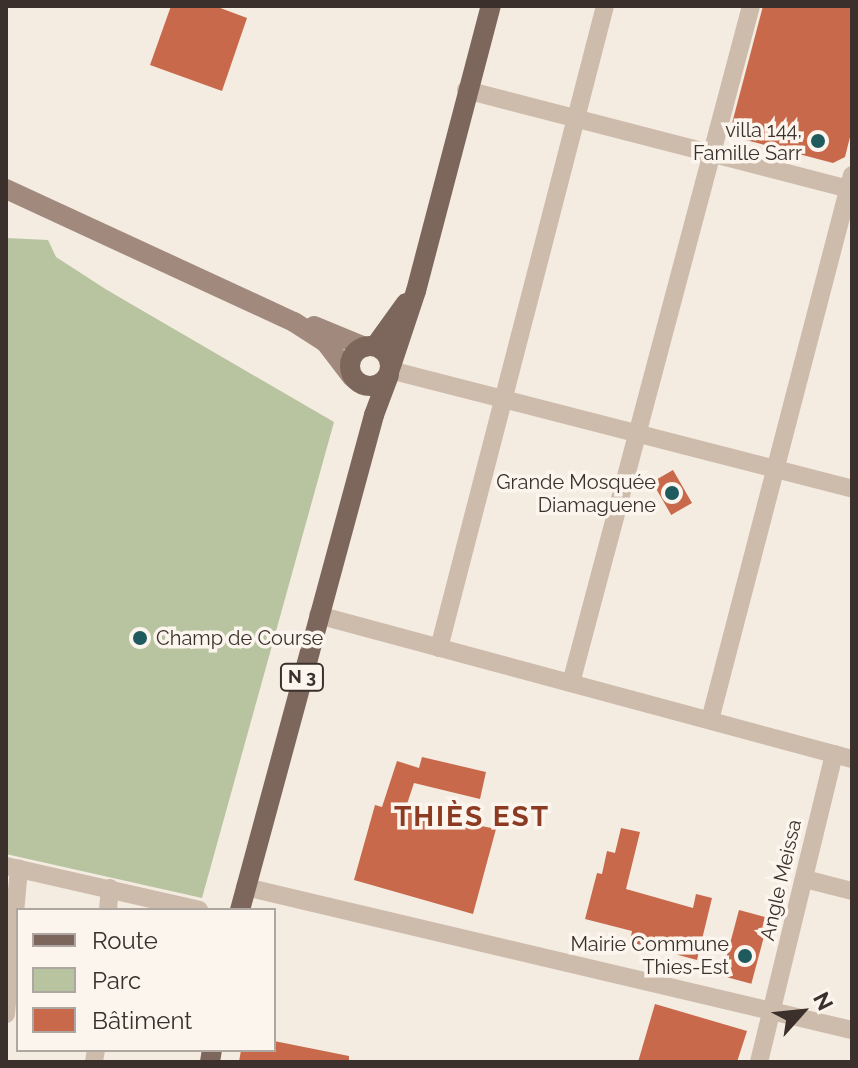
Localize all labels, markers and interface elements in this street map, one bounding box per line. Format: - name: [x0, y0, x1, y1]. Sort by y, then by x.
- place label: villa 144, Famille Sarr: [693, 118, 802, 165]
- marker: villa 144, Famille Sarr: [809, 132, 827, 150]
- place label: Grande Mosquée Diamaguene: [496, 470, 656, 517]
- marker: Grande Mosquée Diamaguene: [663, 484, 681, 502]
- place label: Champ de Course: [156, 626, 323, 650]
- marker: Champ de Course: [131, 629, 149, 647]
- road number: N 3: [278, 663, 326, 691]
- district label: THIÈS EST: [394, 800, 550, 834]
- street label: Angle Meissa: [755, 817, 807, 943]
- legend: [16, 908, 276, 1052]
- text: Route: [92, 926, 158, 955]
- place label: Mairie Commune Thies-Est: [570, 932, 729, 979]
- marker: Mairie Commune Thies-Est: [736, 947, 754, 965]
- text: Parc: [92, 966, 141, 995]
- north arrow: [762, 972, 842, 1052]
- text: N: [808, 988, 839, 1014]
- text: Bâtiment: [92, 1006, 192, 1035]

